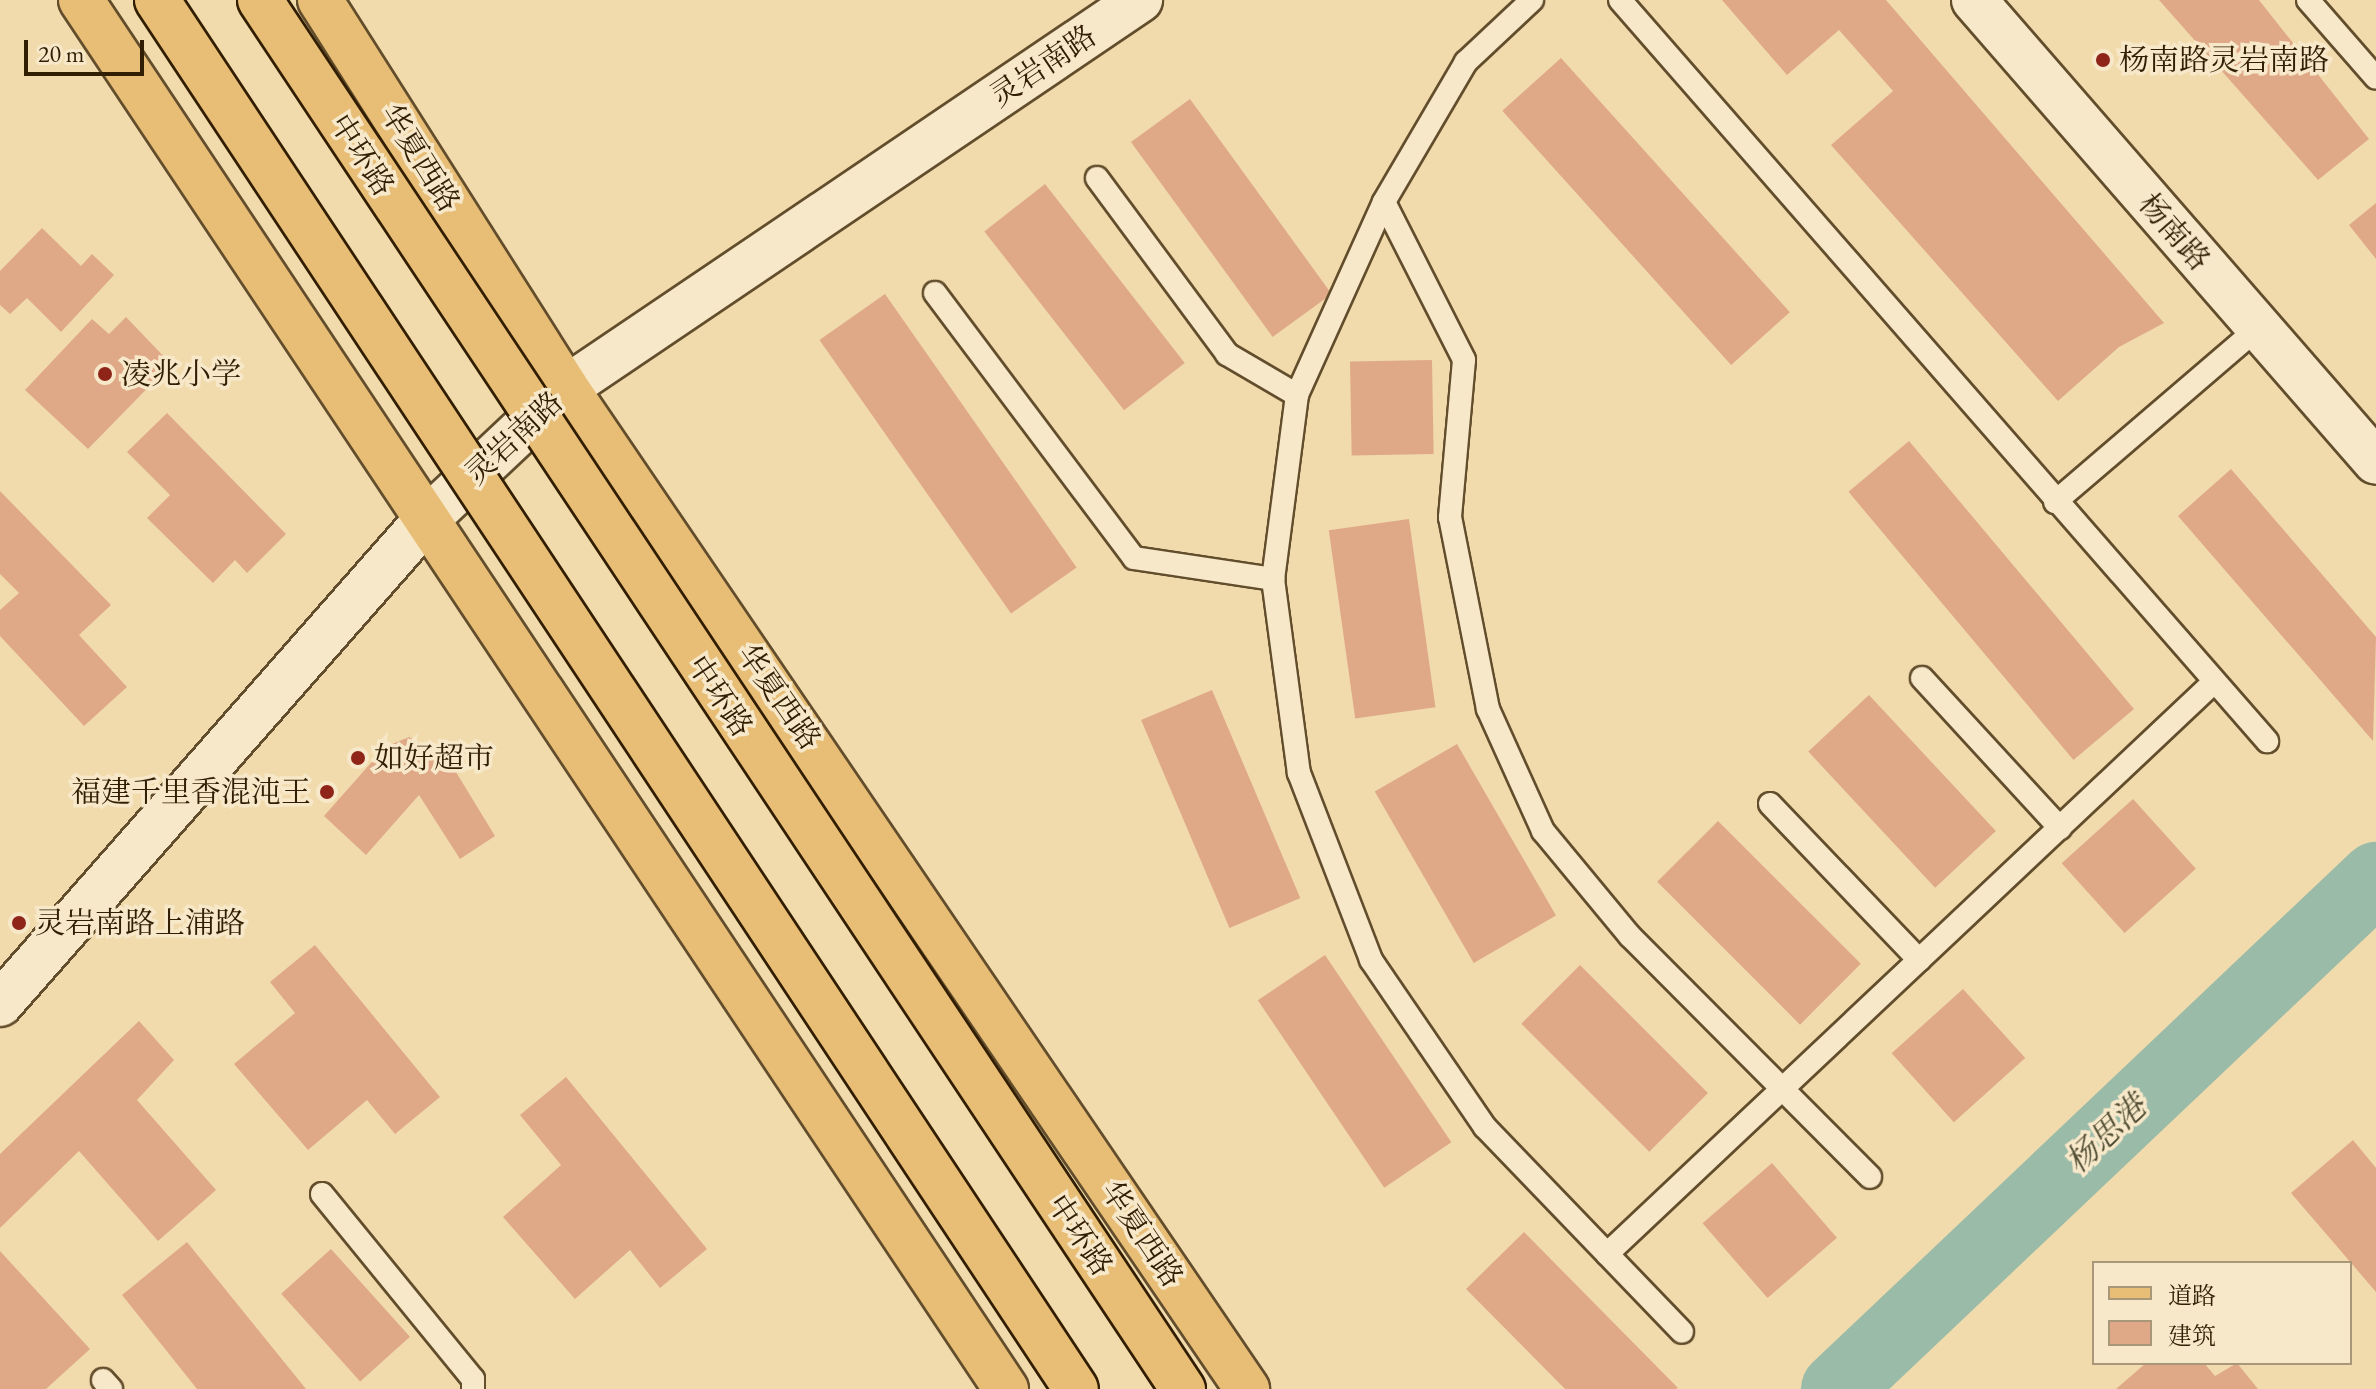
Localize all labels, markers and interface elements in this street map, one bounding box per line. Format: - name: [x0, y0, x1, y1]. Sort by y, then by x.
- street label: 灵岩南路: [983, 18, 1103, 114]
- scale bar: [28, 24, 148, 74]
- text: 20 m: [38, 38, 85, 69]
- place label: 杨南路灵岩南路: [2119, 42, 2329, 78]
- marker: 杨南路灵岩南路: [2094, 51, 2112, 69]
- street label: 华夏西路: [373, 98, 467, 218]
- street label: 中环路: [322, 107, 402, 203]
- street label: 杨南路: [2131, 186, 2217, 278]
- place label: 凌兆小学: [121, 356, 241, 392]
- marker: 凌兆小学: [96, 365, 114, 383]
- street label: 灵岩南路: [458, 384, 570, 492]
- street label: 华夏西路: [730, 638, 828, 756]
- street label: 中环路: [680, 649, 760, 743]
- place label: 如好超市: [374, 740, 494, 776]
- marker: 如好超市: [349, 749, 367, 767]
- place label: 福建千里香混沌王: [71, 774, 311, 810]
- marker: 福建千里香混沌王: [318, 783, 336, 801]
- place label: 灵岩南路上浦路: [35, 905, 245, 941]
- marker: 灵岩南路上浦路: [10, 914, 28, 932]
- water label: 杨思港: [2058, 1087, 2154, 1181]
- street label: 华夏西路: [1094, 1174, 1190, 1294]
- street label: 中环路: [1040, 1188, 1120, 1282]
- legend: [2092, 1261, 2352, 1365]
- text: 道路: [2168, 1280, 2216, 1311]
- text: 建筑: [2168, 1320, 2216, 1351]

